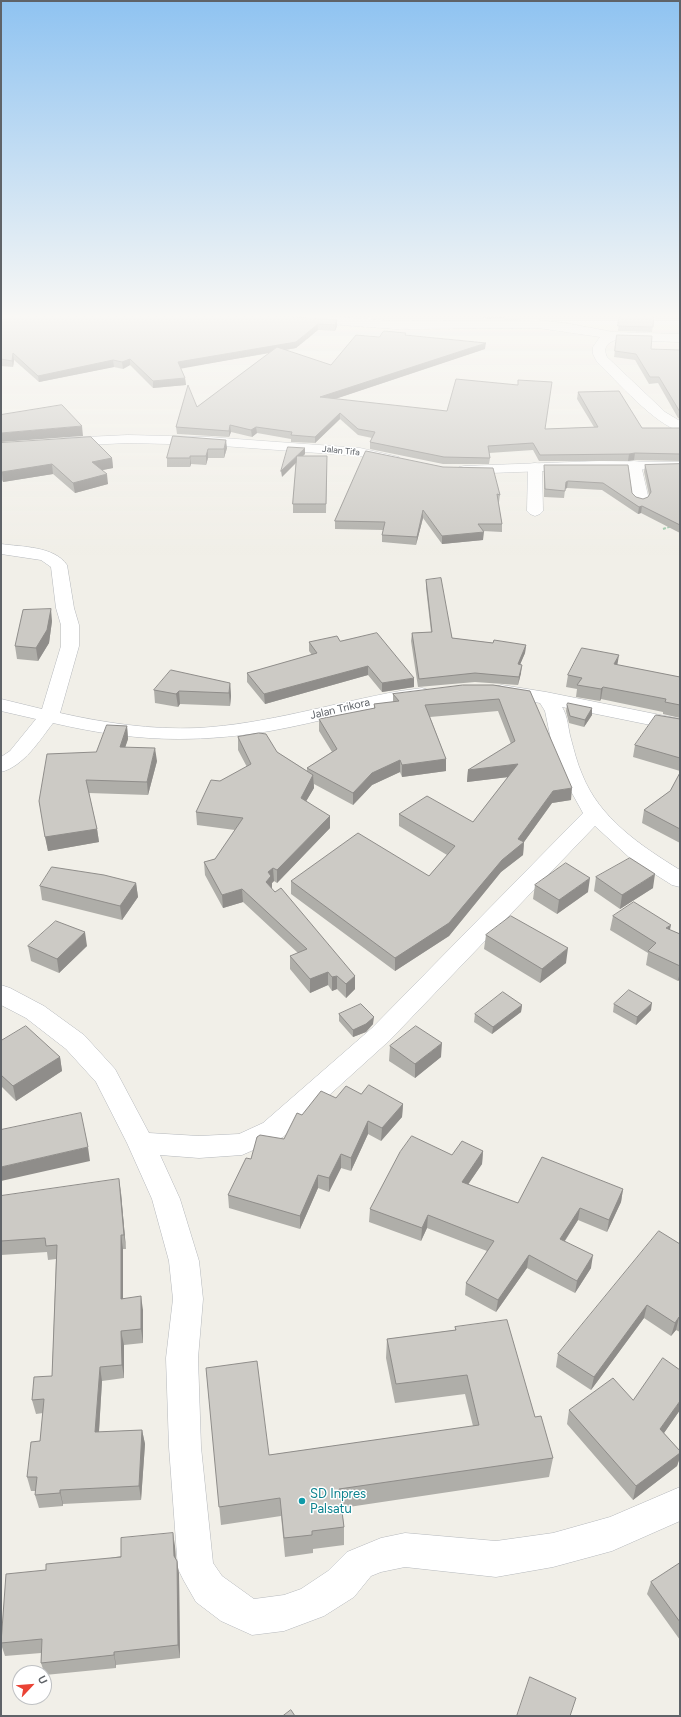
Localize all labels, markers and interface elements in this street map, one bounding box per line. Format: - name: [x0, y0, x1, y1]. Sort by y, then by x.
- street label: Jalan Tifa: [322, 444, 360, 458]
- street label: Jalan Trikora: [309, 696, 371, 722]
- place label: SD Inpres Palsatu: [310, 1486, 366, 1517]
- marker: SD Inpres Palsatu: [297, 1496, 307, 1506]
- north arrow: [12, 1665, 52, 1705]
- text: U: [35, 1674, 50, 1686]

